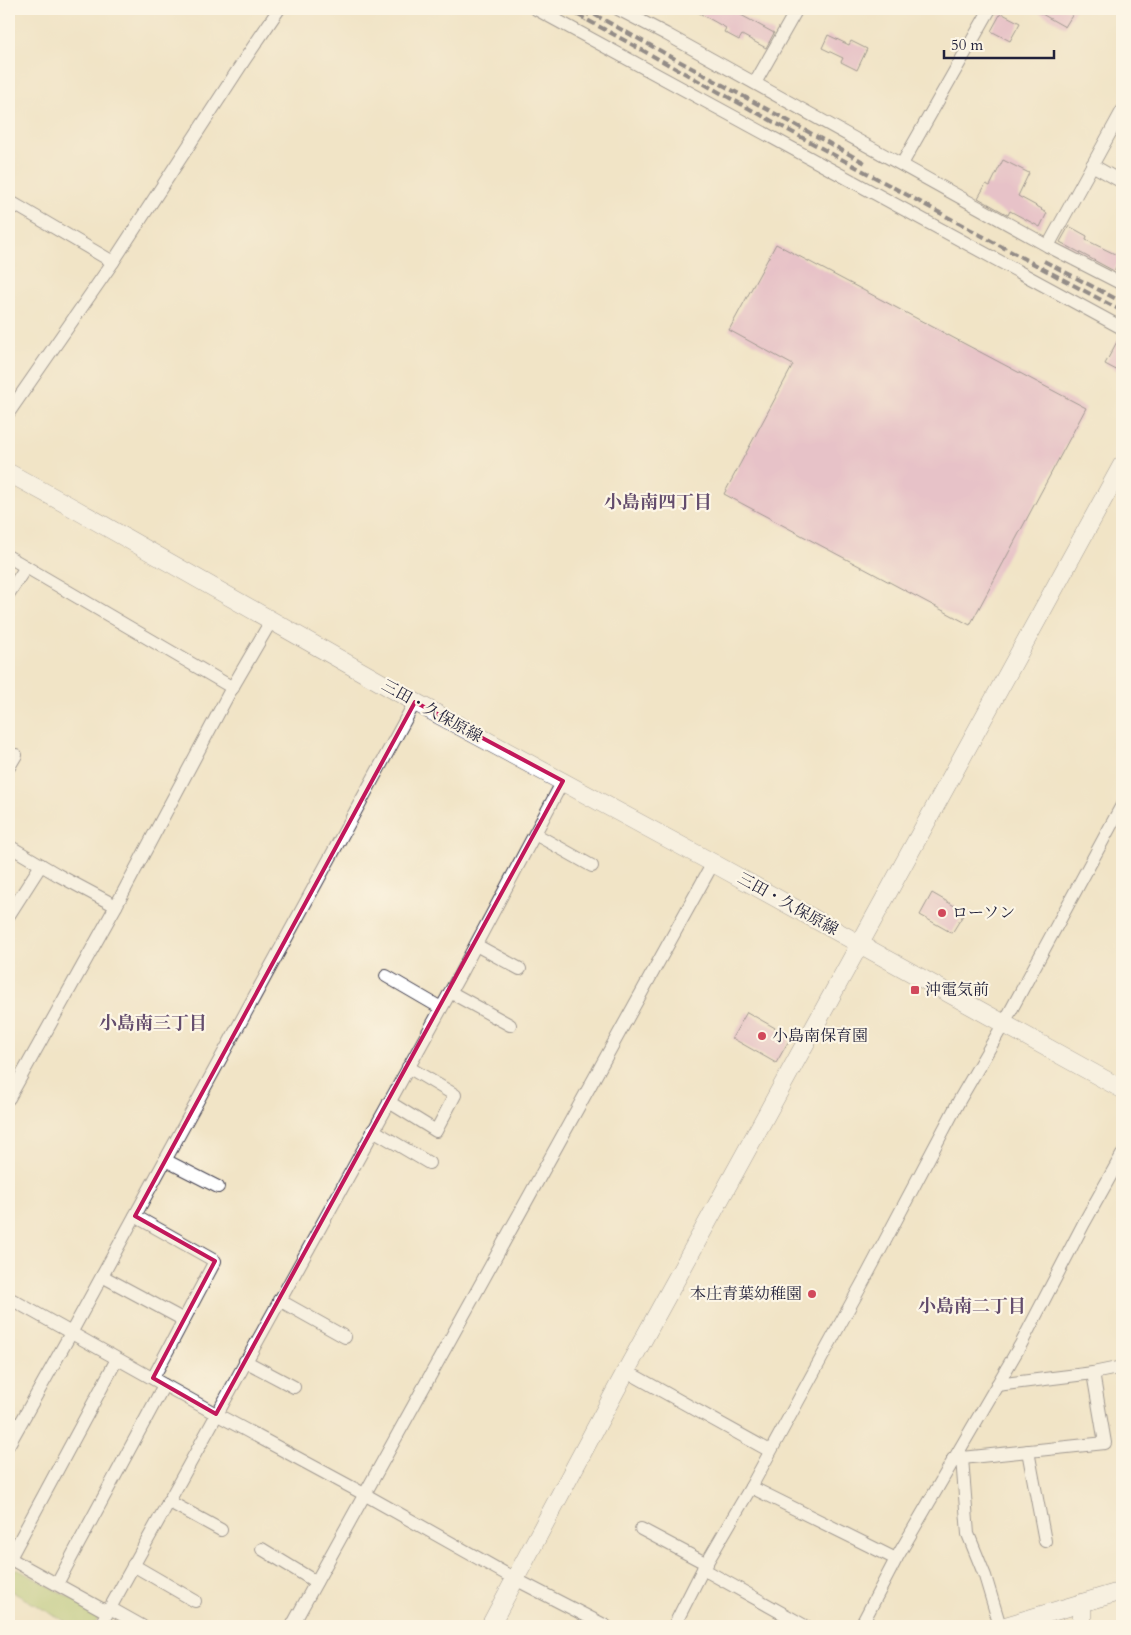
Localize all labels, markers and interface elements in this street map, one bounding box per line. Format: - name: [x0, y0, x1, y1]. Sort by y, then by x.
- scale bar: [944, 28, 1054, 60]
- text: 50 m: [951, 35, 983, 55]
- district label: 小島南四丁目: [604, 490, 712, 515]
- street label: 三田・久保原線: [378, 674, 486, 748]
- street label: 三田・久保原線: [734, 867, 842, 941]
- place label: ローソン: [952, 902, 1015, 924]
- marker: ローソン: [936, 907, 948, 919]
- place label: 沖電気前: [925, 979, 989, 1001]
- marker: 沖電気前: [909, 984, 921, 996]
- district label: 小島南三丁目: [99, 1011, 207, 1036]
- place label: 小島南保育園: [772, 1025, 868, 1047]
- marker: 小島南保育園: [756, 1030, 768, 1042]
- place label: 本庄青葉幼稚園: [690, 1283, 802, 1305]
- marker: 本庄青葉幼稚園: [806, 1288, 818, 1300]
- district label: 小島南二丁目: [918, 1294, 1026, 1319]

